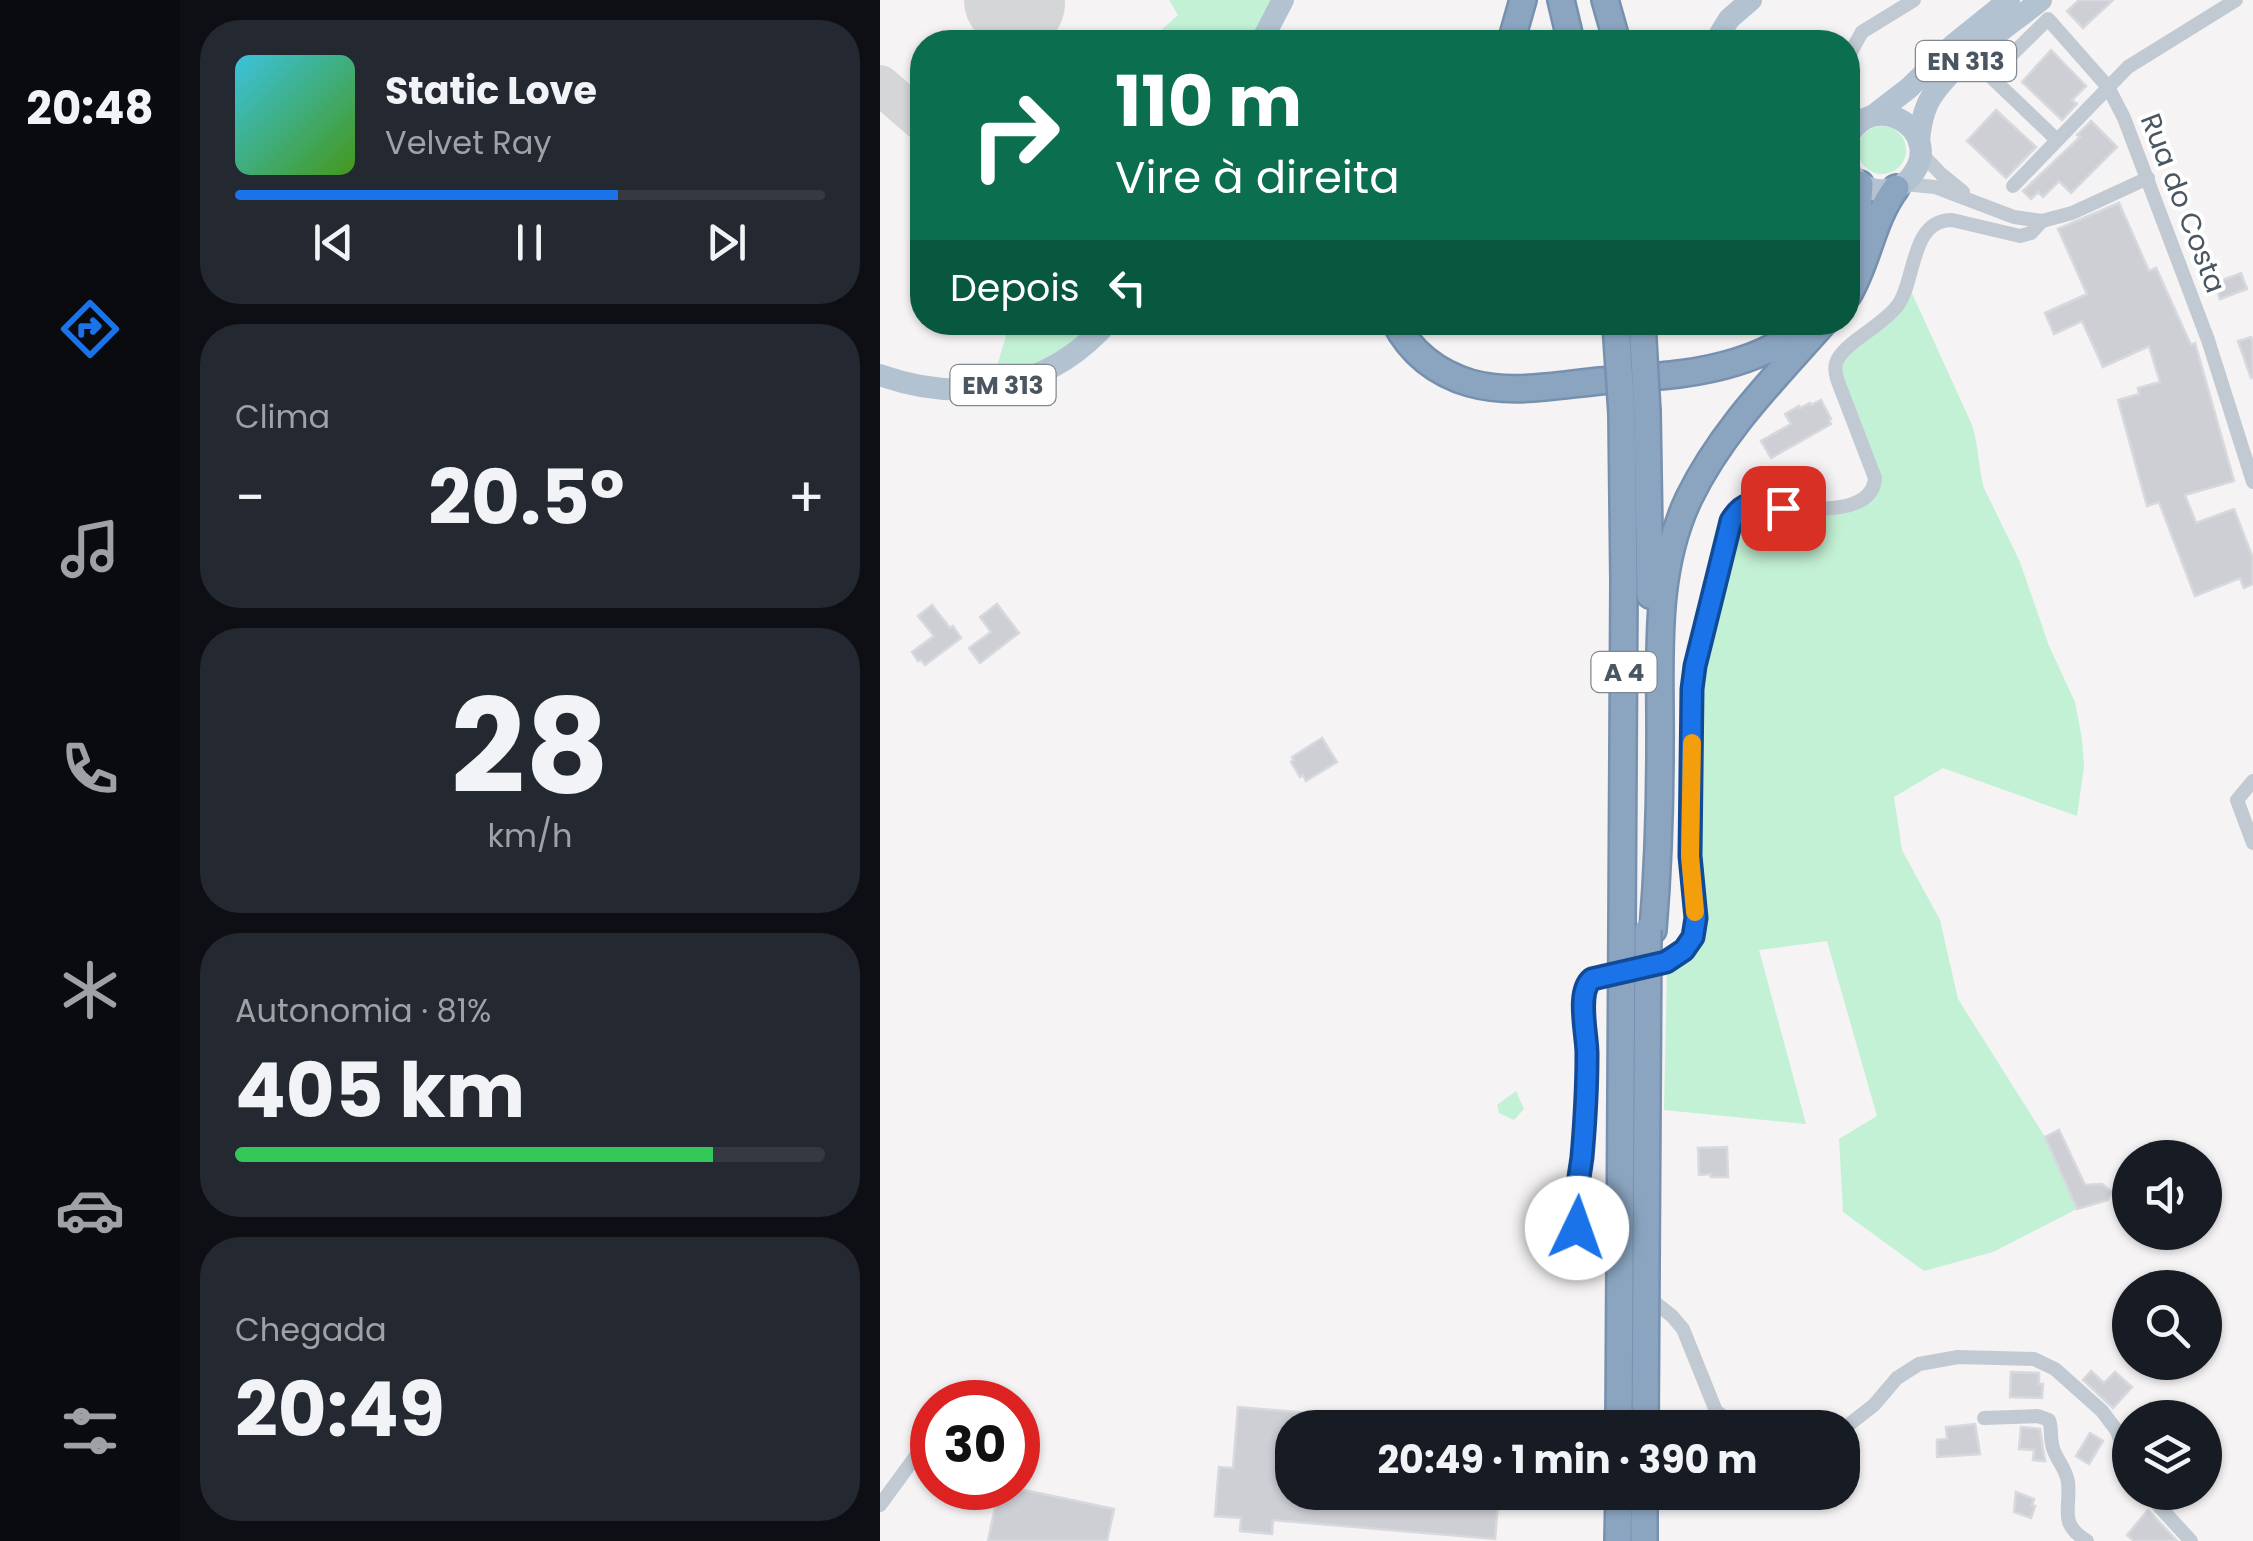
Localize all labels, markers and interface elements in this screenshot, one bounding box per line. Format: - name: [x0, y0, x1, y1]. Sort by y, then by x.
- road number: EN 313: [1916, 41, 2016, 81]
- text: 110 m: [1115, 52, 1302, 151]
- text: Static Love: [385, 64, 597, 117]
- icon: right: [950, 70, 1080, 200]
- text: 20:48: [26, 77, 154, 140]
- street label: Rua do Costa: [2131, 108, 2235, 298]
- text: Velvet Ray: [385, 120, 551, 165]
- text: Vire à direita: [1115, 146, 1400, 209]
- icon: previous: [306, 215, 361, 270]
- icon: pause: [502, 215, 557, 270]
- icon: next: [699, 215, 754, 270]
- icon: left: [1100, 260, 1155, 315]
- text: Depois: [950, 261, 1080, 314]
- icon: directions: [55, 294, 125, 364]
- road number: EM 313: [950, 365, 1056, 405]
- text: Clima: [235, 394, 330, 439]
- text: 20.5°: [428, 445, 625, 550]
- text: −: [235, 459, 265, 536]
- text: +: [787, 459, 825, 536]
- pin: [1741, 466, 1826, 551]
- icon: arrive: [1756, 481, 1811, 536]
- icon: music: [55, 514, 125, 584]
- road number: A 4: [1592, 652, 1656, 692]
- text: 28: [451, 655, 609, 838]
- icon: phone: [55, 734, 125, 804]
- text: km/h: [487, 813, 573, 858]
- icon: climate: [55, 955, 125, 1025]
- text: Autonomia · 81%: [235, 988, 491, 1033]
- text: 405 km: [235, 1038, 525, 1143]
- map controls: [2112, 1140, 2222, 1510]
- button: sound: [2112, 1140, 2222, 1250]
- icon: car: [55, 1175, 125, 1245]
- position arrow: [1525, 1176, 1629, 1280]
- button: search: [2112, 1270, 2222, 1380]
- text: Chegada: [235, 1307, 387, 1352]
- text: 20:49: [235, 1357, 445, 1462]
- speed limit sign: 30: [910, 1380, 1040, 1510]
- icon: filters: [55, 1396, 125, 1466]
- button: layers: [2112, 1400, 2222, 1510]
- text: 20:49 · 1 min · 390 m: [1377, 1433, 1758, 1486]

